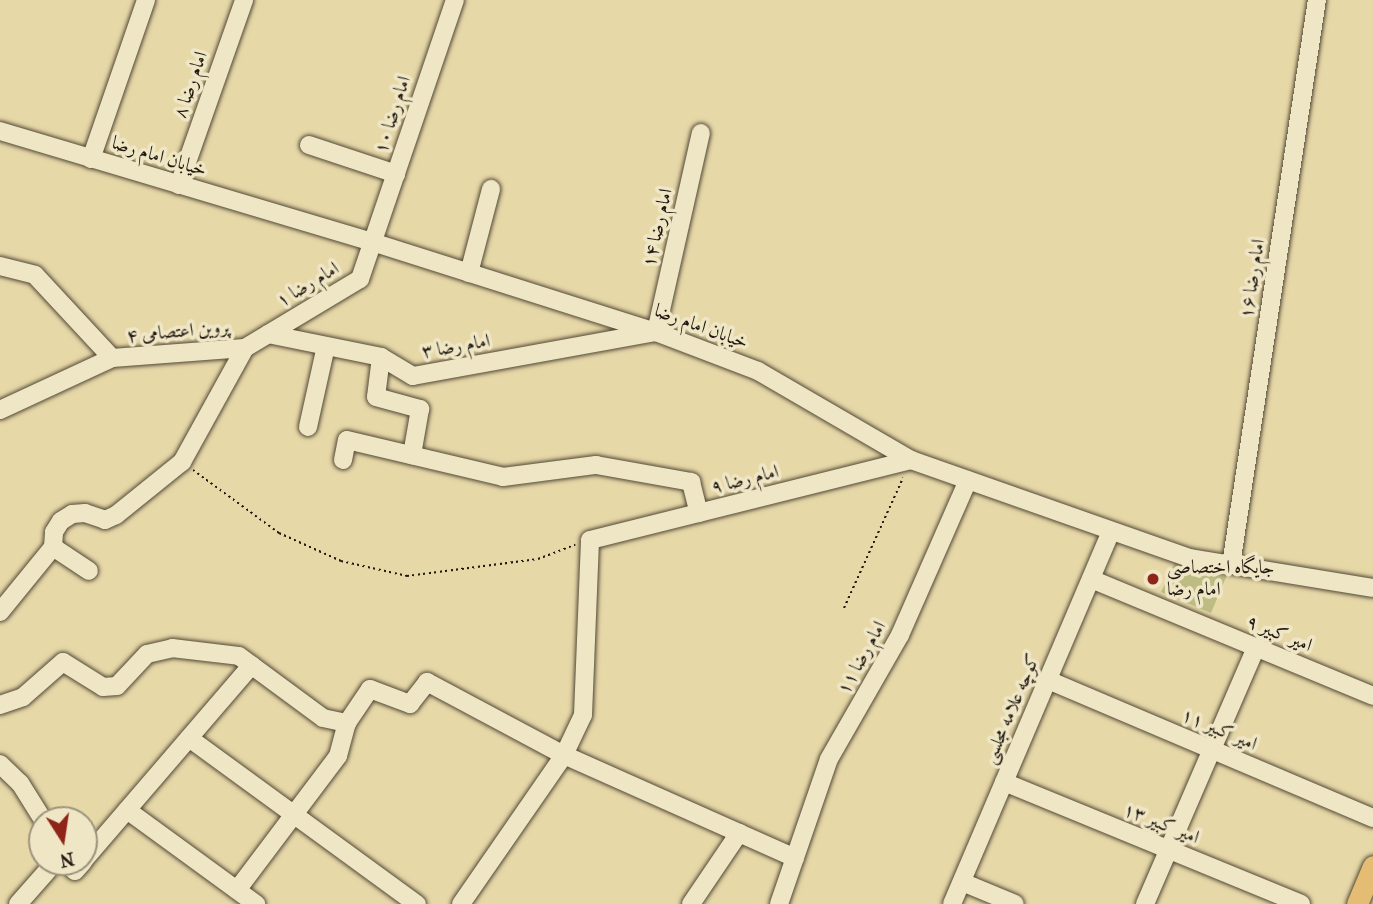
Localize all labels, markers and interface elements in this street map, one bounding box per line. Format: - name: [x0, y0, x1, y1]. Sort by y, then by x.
- street label: امام رضا ۸: [169, 49, 213, 121]
- street label: امام رضا ۱۰: [370, 73, 416, 157]
- street label: خیابان امام رضا: [109, 132, 209, 182]
- street label: امام رضا ۱۴: [638, 186, 678, 270]
- street label: امام رضا ۱۶: [1235, 238, 1271, 320]
- street label: امام رضا ۱: [273, 257, 343, 313]
- street label: خیابان امام رضا: [651, 300, 751, 354]
- street label: پروین اعتصامی ۴: [126, 316, 230, 348]
- street label: امام رضا ۳: [420, 330, 492, 364]
- street label: امام رضا ۹: [709, 461, 781, 499]
- place label: جایگاه اختصاصی امام رضا: [1167, 557, 1274, 601]
- marker: جایگاه اختصاصی امام رضا: [1145, 571, 1161, 587]
- street label: امیر کبیر ۹: [1243, 611, 1315, 657]
- street label: امام رضا ۱۱: [833, 617, 891, 699]
- street label: کوچه علامه مجلسی: [979, 651, 1045, 767]
- street label: امیر کبیر ۱۱: [1178, 704, 1260, 756]
- street label: امیر کبیر ۱۳: [1120, 798, 1202, 850]
- north arrow: [28, 806, 98, 876]
- text: N: [58, 847, 76, 872]

